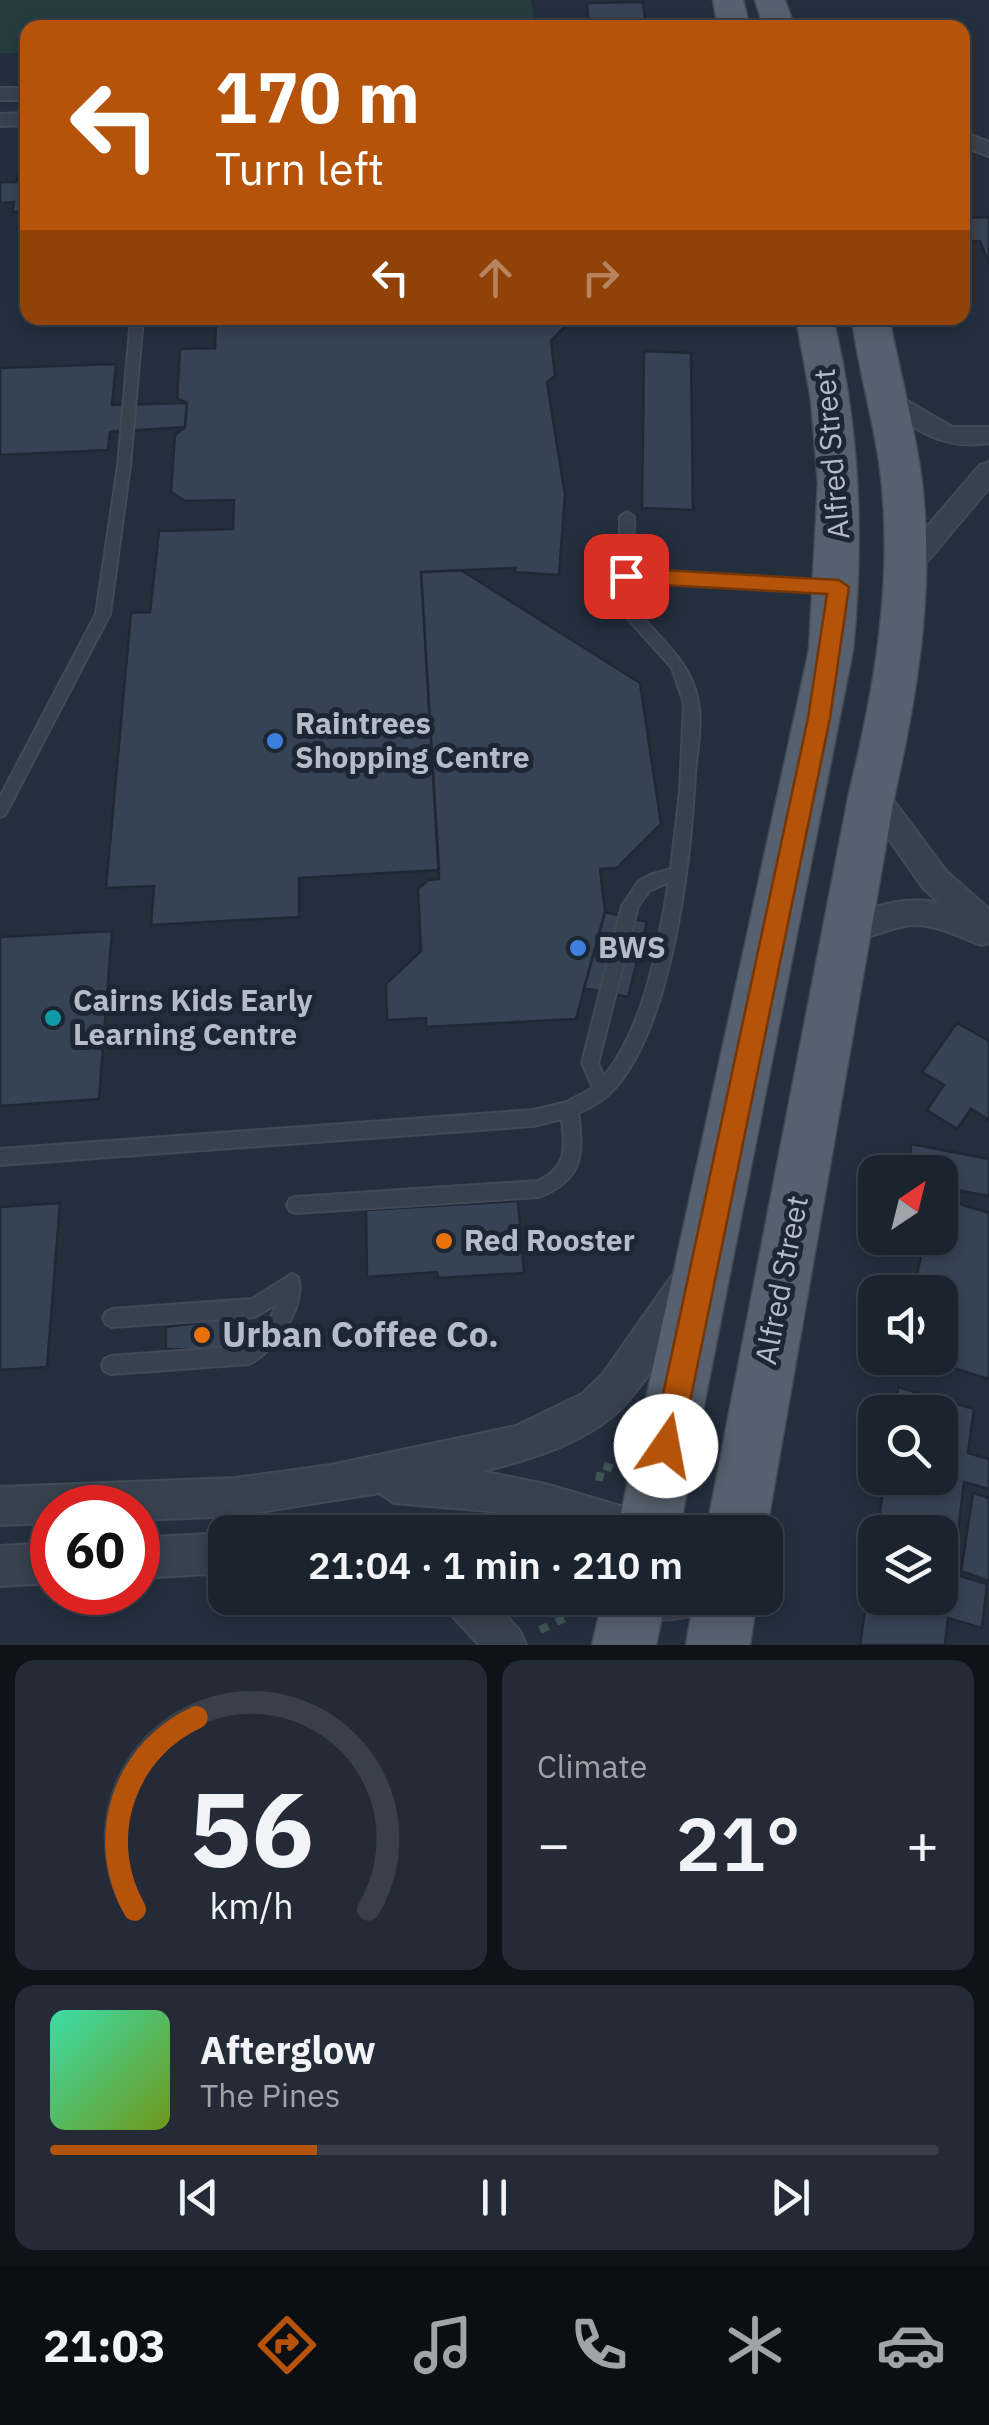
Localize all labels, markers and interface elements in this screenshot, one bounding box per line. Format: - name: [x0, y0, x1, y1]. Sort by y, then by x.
- text: 170 m: [215, 51, 420, 142]
- icon: left: [50, 60, 180, 190]
- text: Turn left: [215, 139, 384, 197]
- icon: left: [363, 250, 418, 305]
- icon: ahead: [468, 250, 523, 305]
- icon: right: [573, 250, 628, 305]
- street label: Alfred Street: [804, 367, 857, 541]
- pin: [584, 534, 669, 619]
- icon: arrive: [599, 549, 654, 604]
- place label: Raintrees Shopping Centre: [295, 703, 530, 776]
- marker: Raintrees Shopping Centre: [264, 730, 286, 752]
- place label: BWS: [598, 927, 666, 966]
- marker: BWS: [567, 937, 589, 959]
- place label: Cairns Kids Early Learning Centre: [73, 980, 313, 1053]
- marker: Cairns Kids Early Learning Centre: [42, 1007, 64, 1029]
- north arrow: [858, 1155, 958, 1255]
- map controls: [858, 1155, 958, 1615]
- street label: Alfred Street: [745, 1192, 816, 1367]
- place label: Red Rooster: [464, 1220, 635, 1259]
- marker: Red Rooster: [433, 1230, 455, 1252]
- button: sound: [858, 1275, 958, 1375]
- place label: Urban Coffee Co.: [222, 1311, 499, 1357]
- marker: Urban Coffee Co.: [191, 1324, 213, 1346]
- position arrow: [614, 1394, 718, 1498]
- button: search: [858, 1395, 958, 1495]
- speed limit sign: 60: [30, 1485, 160, 1615]
- button: layers: [858, 1515, 958, 1615]
- text: 21:04 · 1 min · 210 m: [308, 1540, 683, 1589]
- text: Climate: [537, 1745, 647, 1787]
- text: 56: [189, 1760, 313, 1896]
- text: 21°: [675, 1794, 801, 1892]
- text: −: [537, 1808, 570, 1879]
- text: +: [906, 1808, 939, 1879]
- text: km/h: [209, 1882, 293, 1929]
- text: Afterglow: [200, 2025, 376, 2074]
- text: The Pines: [200, 2074, 340, 2116]
- icon: previous: [171, 2170, 226, 2225]
- icon: pause: [467, 2170, 522, 2225]
- icon: next: [763, 2170, 818, 2225]
- icon: directions: [252, 2310, 322, 2380]
- icon: music: [408, 2310, 478, 2380]
- icon: phone: [564, 2310, 634, 2380]
- icon: climate: [720, 2310, 790, 2380]
- icon: car: [876, 2310, 946, 2380]
- text: 21:03: [43, 2316, 166, 2374]

